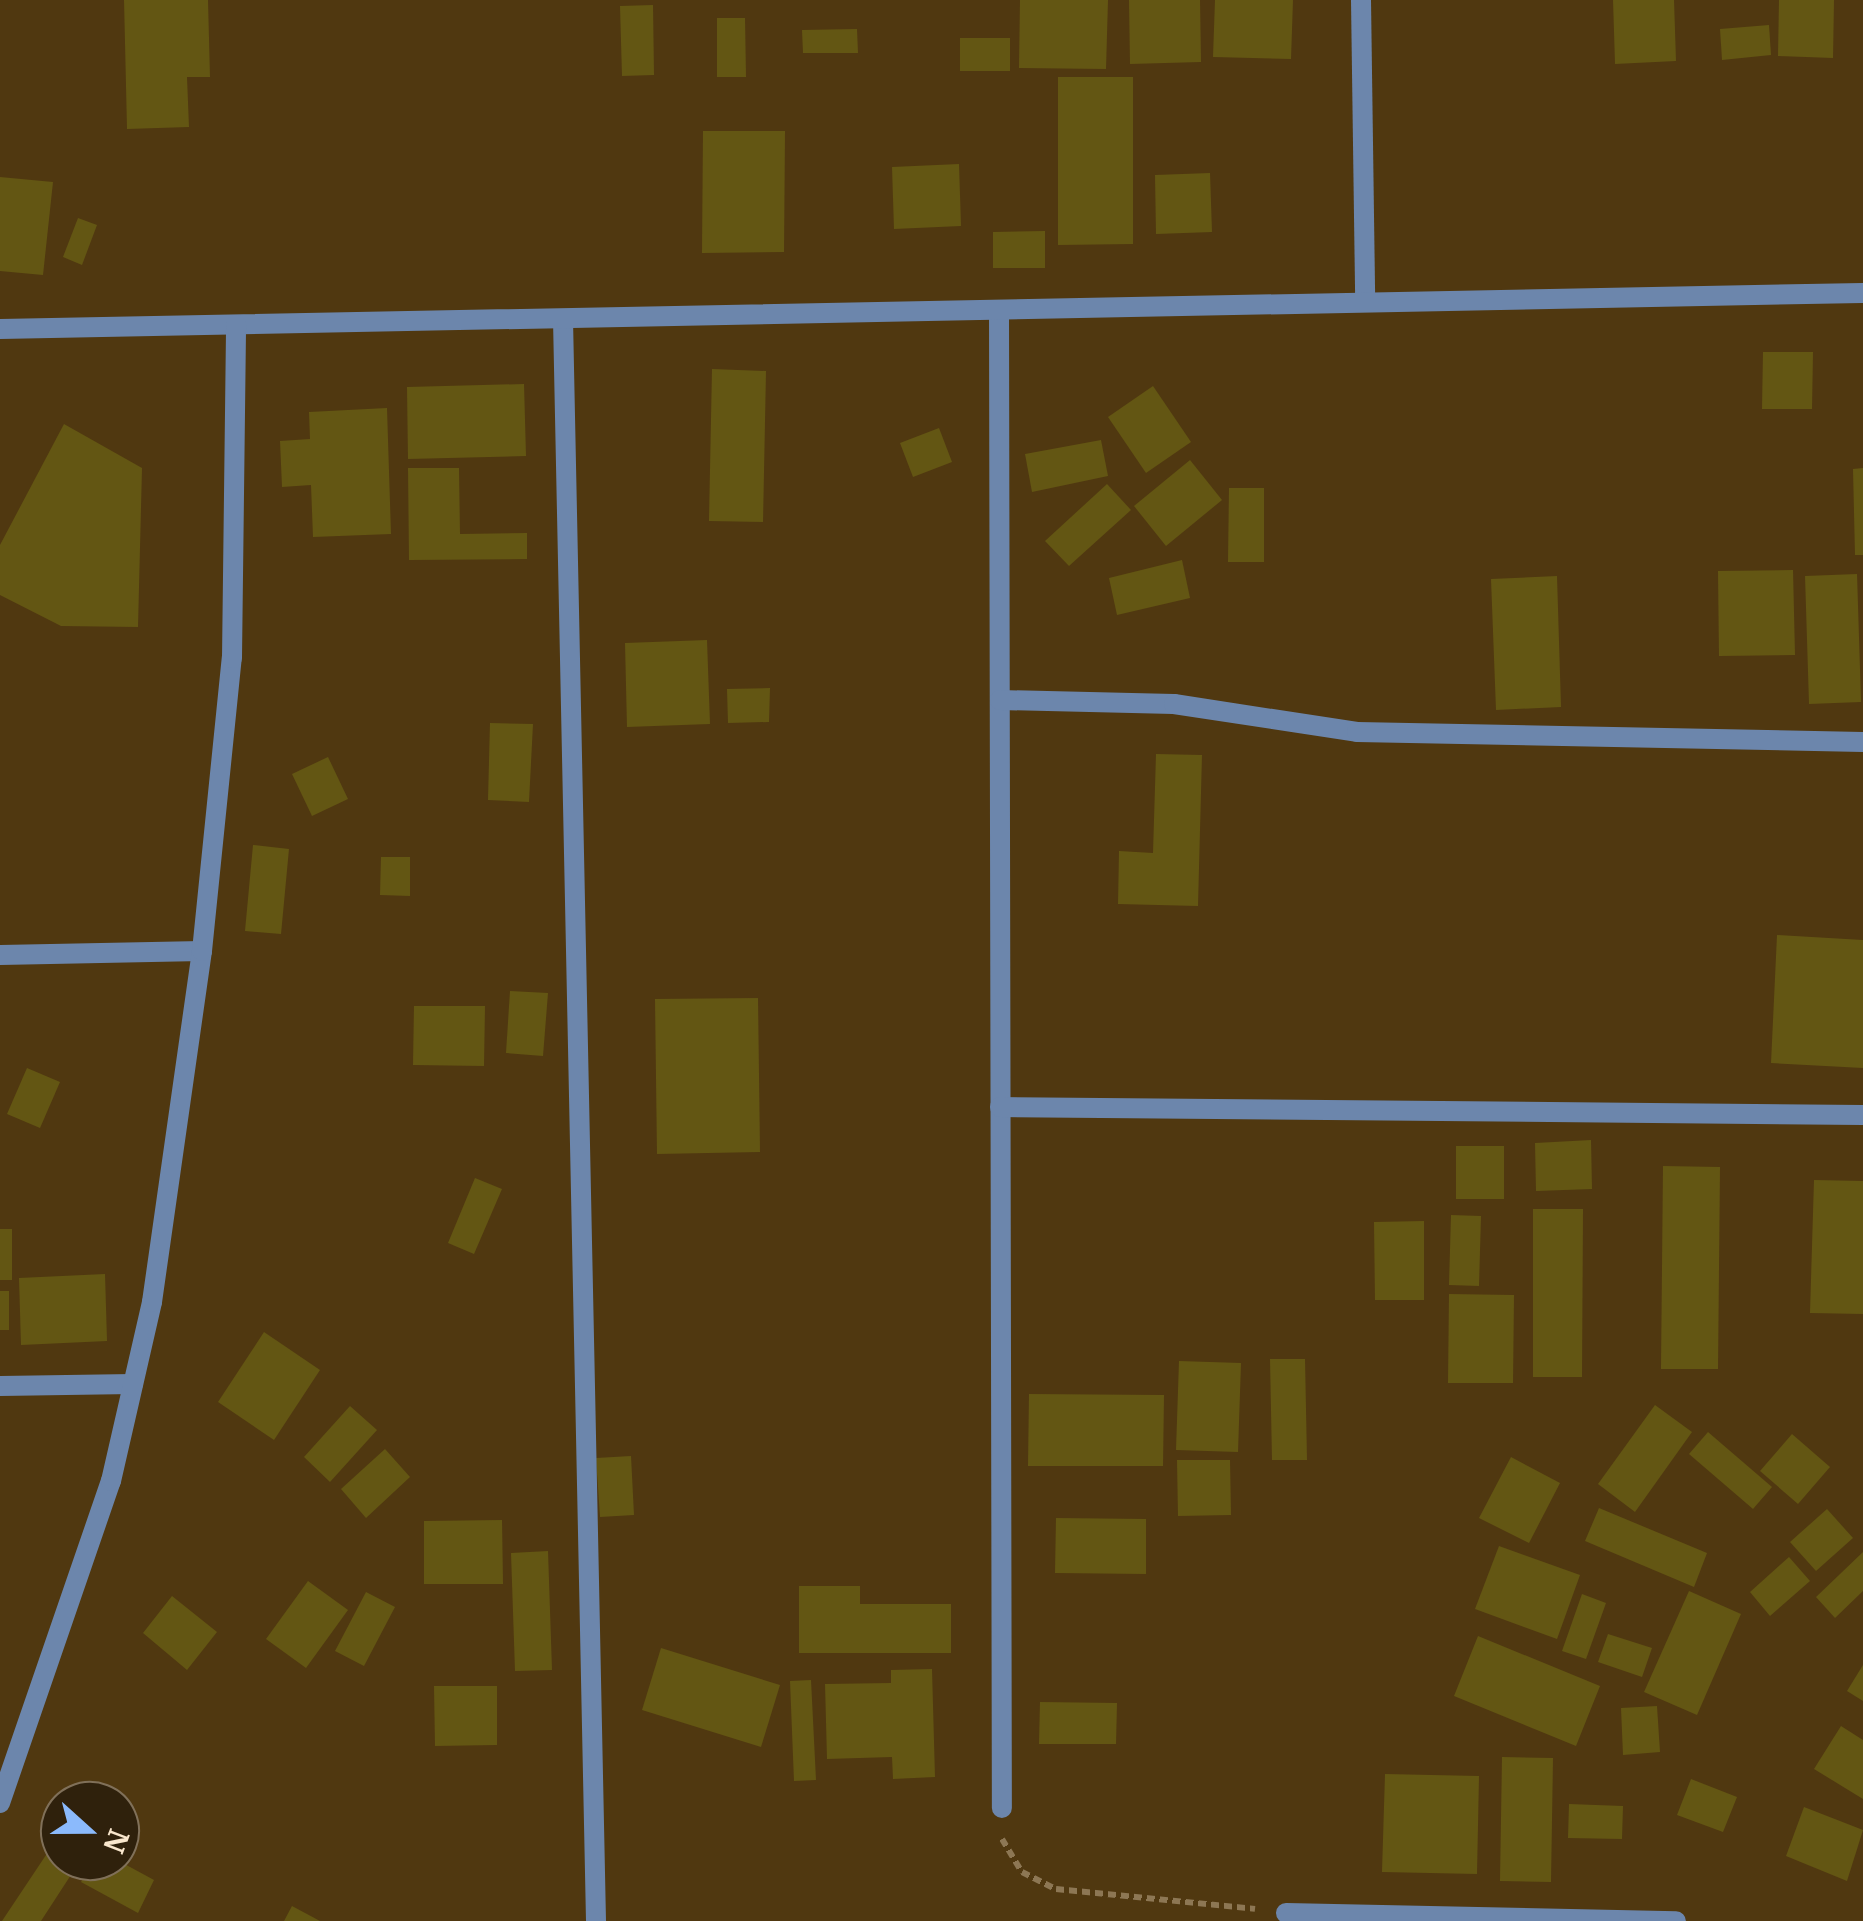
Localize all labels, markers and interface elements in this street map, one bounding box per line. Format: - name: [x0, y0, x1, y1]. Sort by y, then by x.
- north arrow: [40, 1781, 140, 1881]
- text: N: [95, 1824, 137, 1858]

